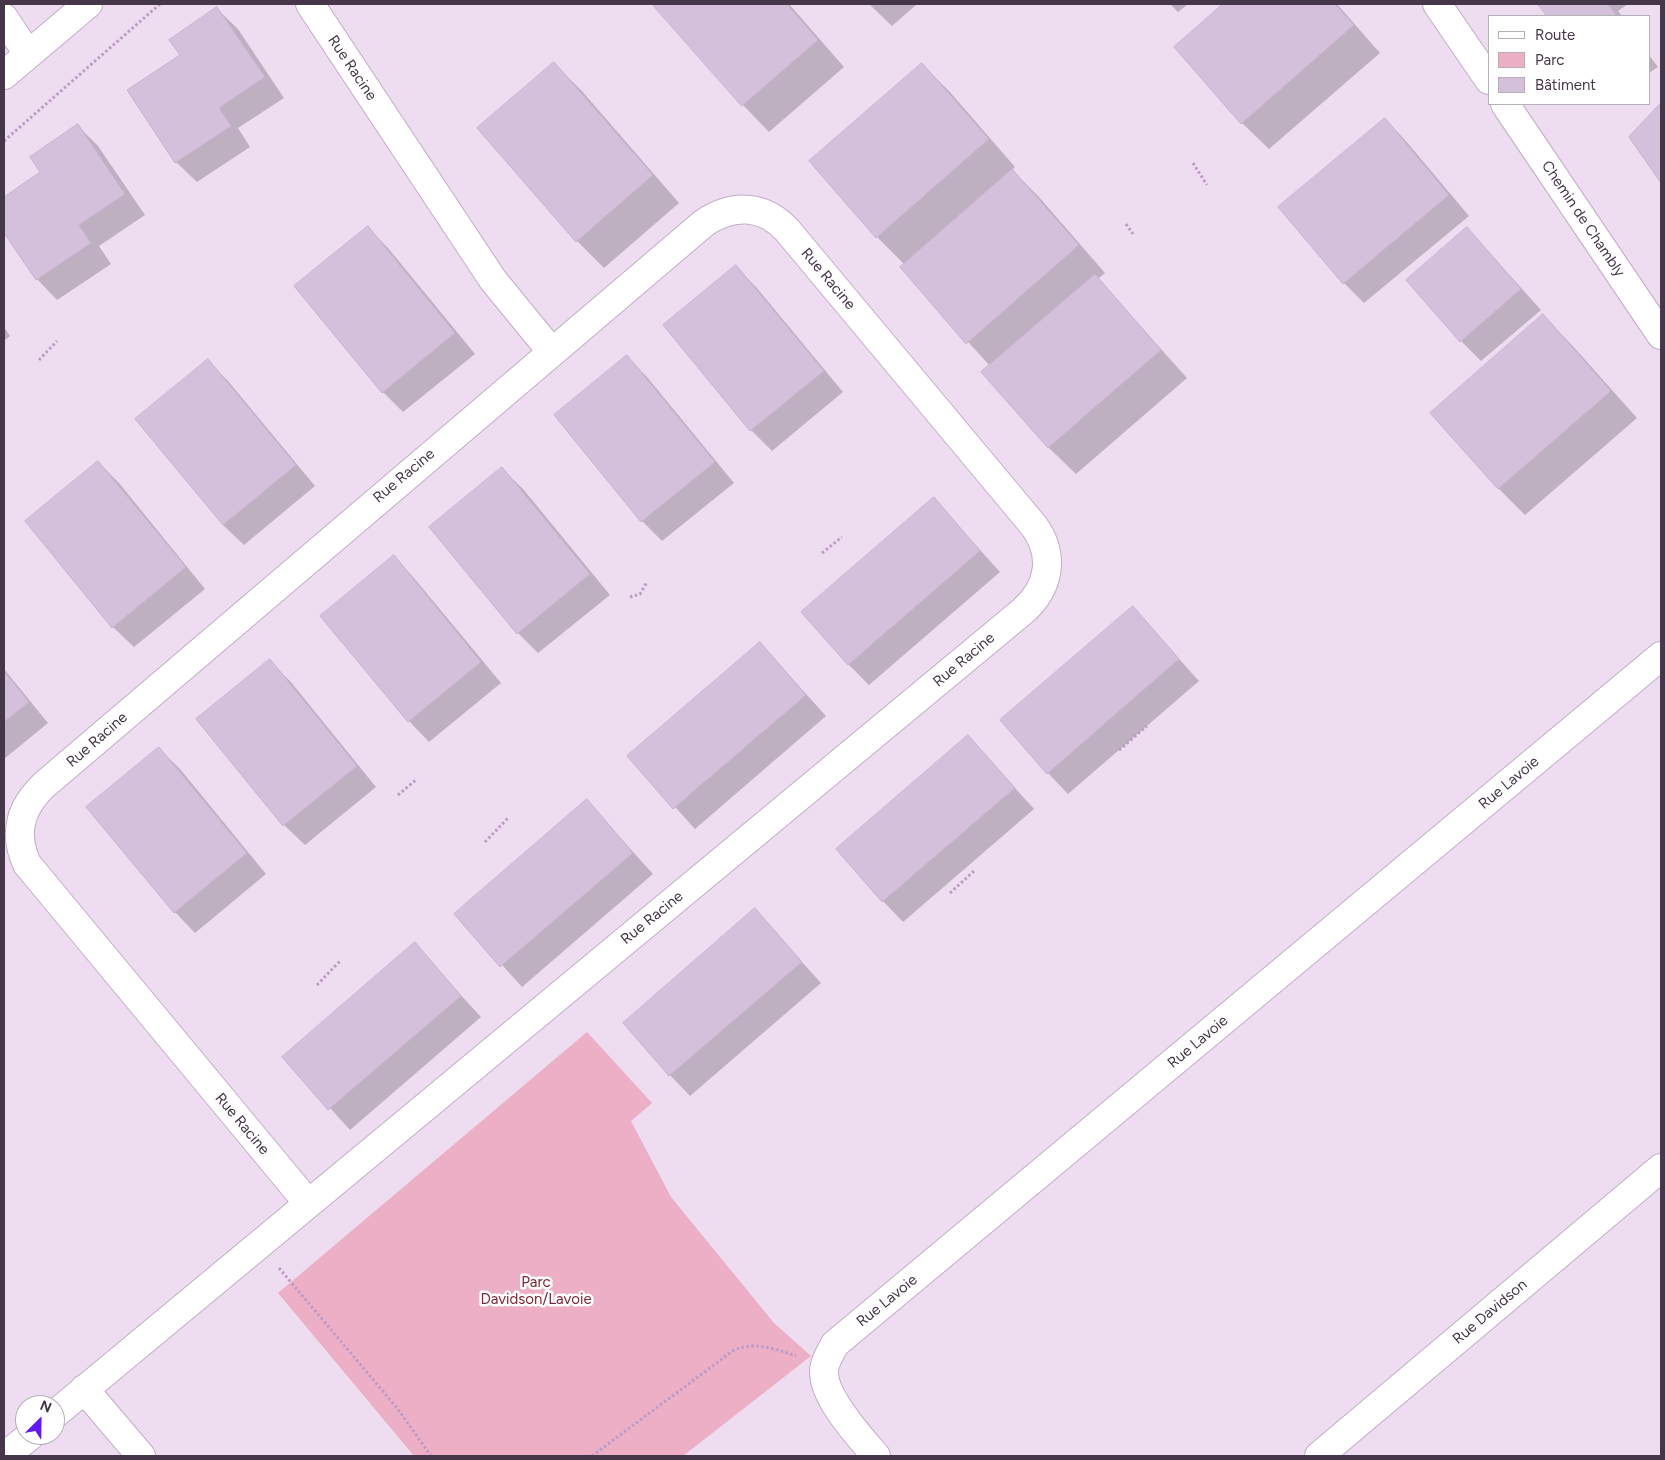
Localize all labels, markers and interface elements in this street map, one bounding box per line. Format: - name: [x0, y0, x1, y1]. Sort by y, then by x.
- legend: [1488, 15, 1650, 105]
- text: Route: [1535, 26, 1575, 44]
- street label: Rue Racine: [324, 32, 380, 104]
- text: Parc: [1535, 51, 1564, 69]
- text: Bâtiment: [1535, 76, 1596, 94]
- street label: Chemin de Chambly: [1538, 158, 1628, 280]
- street label: Rue Racine: [797, 245, 859, 313]
- street label: Rue Racine: [370, 445, 438, 507]
- street label: Rue Racine: [930, 629, 998, 691]
- street label: Rue Racine: [63, 709, 131, 771]
- street label: Rue Lavoie: [1475, 753, 1543, 813]
- street label: Rue Racine: [617, 887, 687, 949]
- street label: Rue Lavoie: [1164, 1012, 1232, 1072]
- street label: Rue Racine: [211, 1090, 273, 1158]
- street label: Rue Lavoie: [853, 1271, 921, 1331]
- park label: Parc Davidson/Lavoie: [480, 1274, 592, 1309]
- street label: Rue Davidson: [1449, 1276, 1531, 1348]
- north arrow: [15, 1395, 65, 1445]
- text: N: [37, 1397, 54, 1417]

